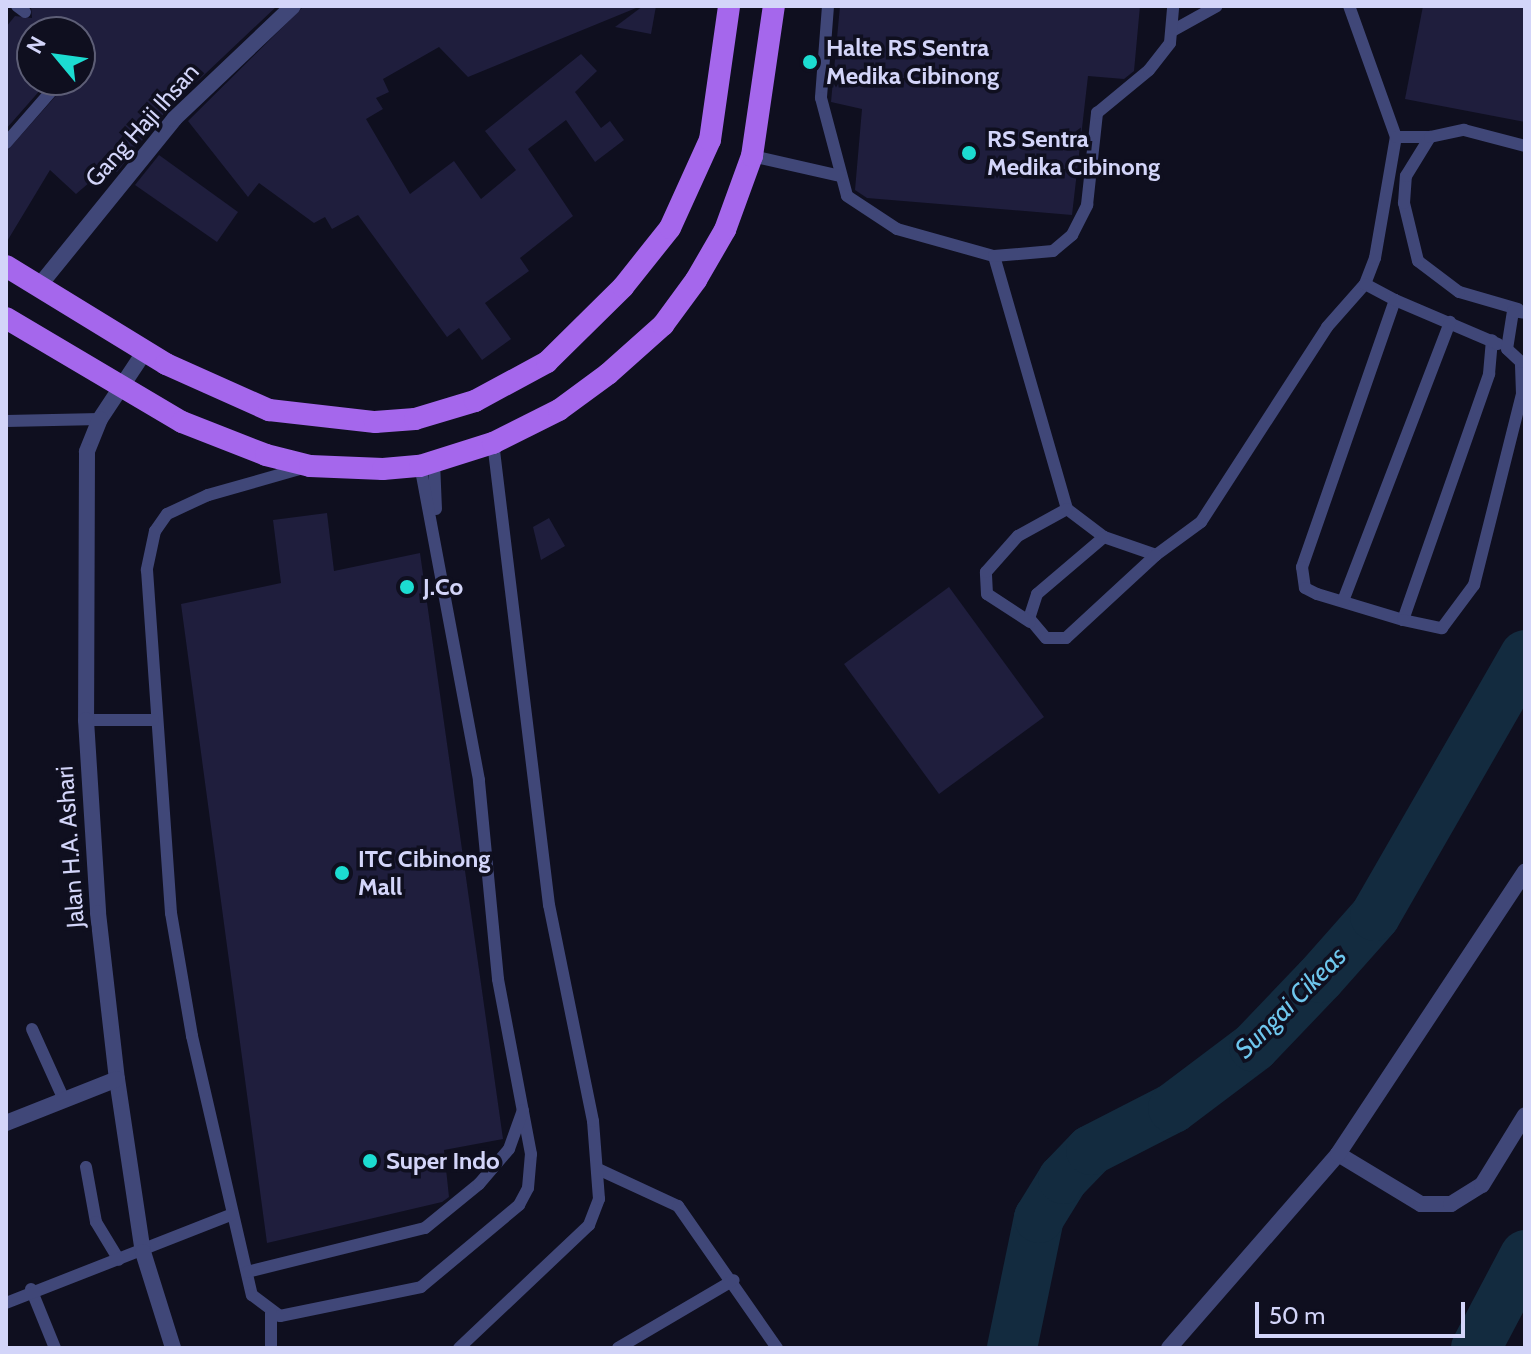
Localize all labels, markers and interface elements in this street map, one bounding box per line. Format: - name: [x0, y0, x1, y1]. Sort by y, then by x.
- north arrow: [16, 16, 96, 96]
- text: N: [21, 32, 52, 58]
- place label: Halte RS Sentra Medika Cibinong: [826, 34, 999, 90]
- marker: Halte RS Sentra Medika Cibinong: [801, 53, 819, 71]
- street label: Gang Haji Ihsan: [79, 57, 205, 193]
- place label: RS Sentra Medika Cibinong: [987, 125, 1160, 181]
- marker: RS Sentra Medika Cibinong: [958, 142, 980, 164]
- place label: J.Co: [423, 573, 463, 601]
- marker: J.Co: [398, 578, 416, 596]
- street label: Jalan H.A. Ashari: [50, 765, 90, 929]
- place label: ITC Cibinong Mall: [358, 845, 490, 901]
- marker: ITC Cibinong Mall: [333, 864, 351, 882]
- water label: Sungai Cikeas: [1229, 941, 1353, 1065]
- place label: Super Indo: [386, 1147, 500, 1175]
- marker: Super Indo: [361, 1152, 379, 1170]
- scale bar: [1259, 1286, 1469, 1336]
- text: 50 m: [1269, 1301, 1325, 1330]

